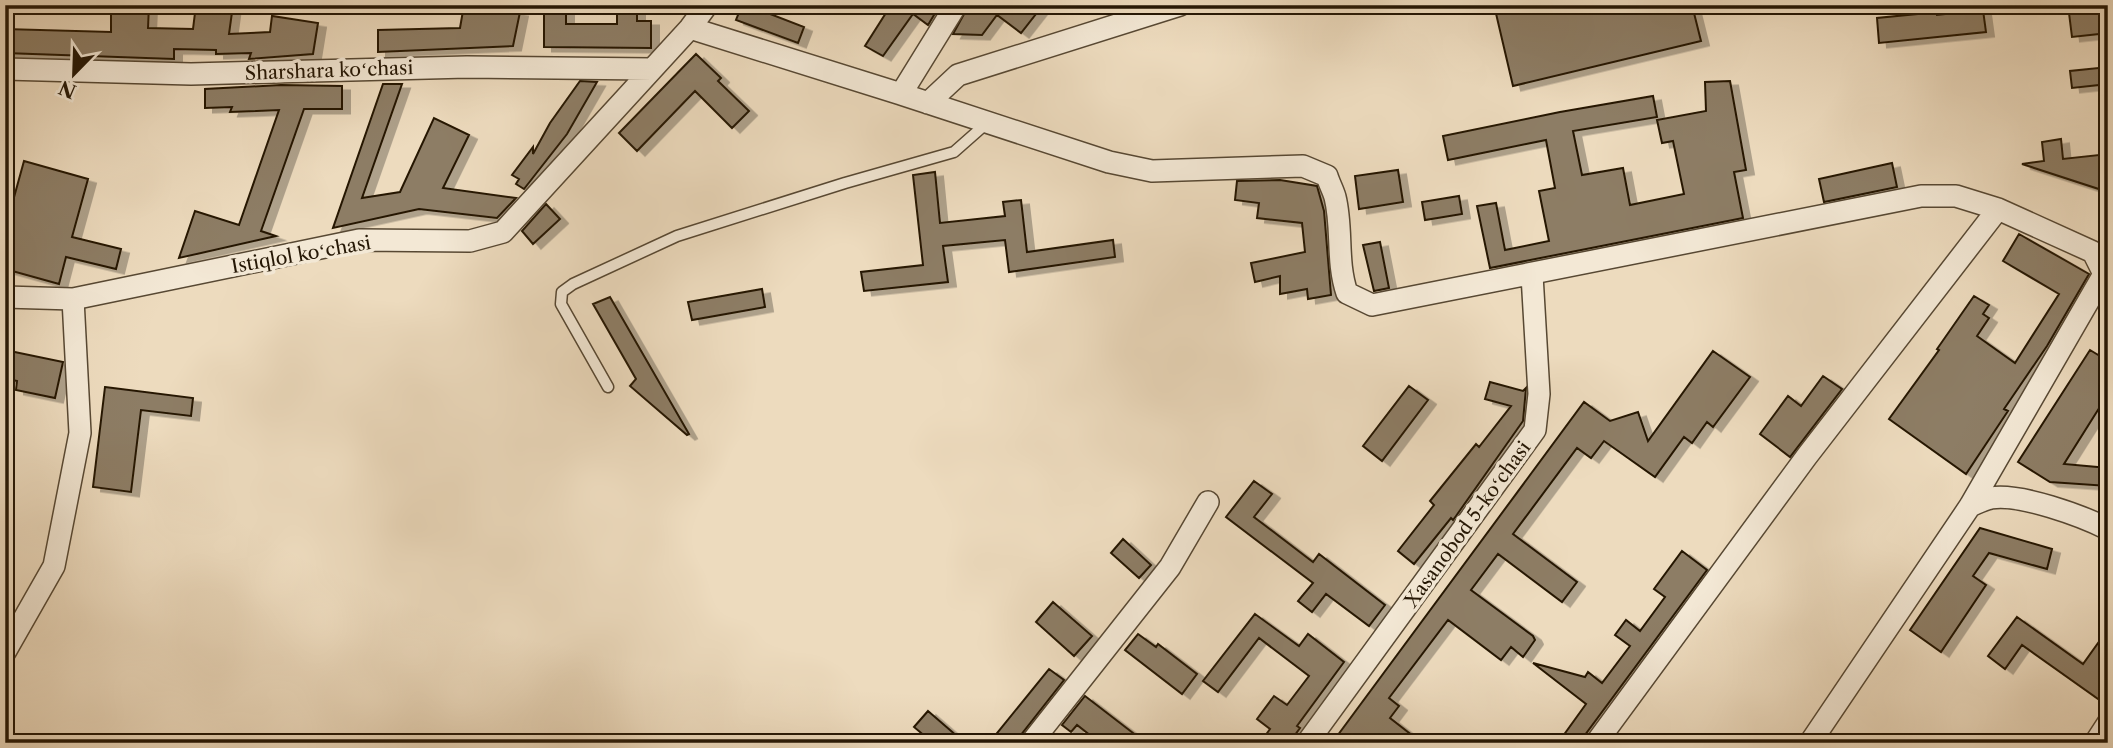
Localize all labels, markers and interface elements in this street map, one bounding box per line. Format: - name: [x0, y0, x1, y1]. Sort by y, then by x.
- north arrow: [38, 38, 108, 108]
- street label: Sharshara koʻchasi: [244, 56, 414, 85]
- text: N: [55, 75, 80, 103]
- street label: Istiqlol koʻchasi: [229, 231, 373, 278]
- street label: Xasanobod 5-koʻchasi: [1399, 437, 1536, 613]

